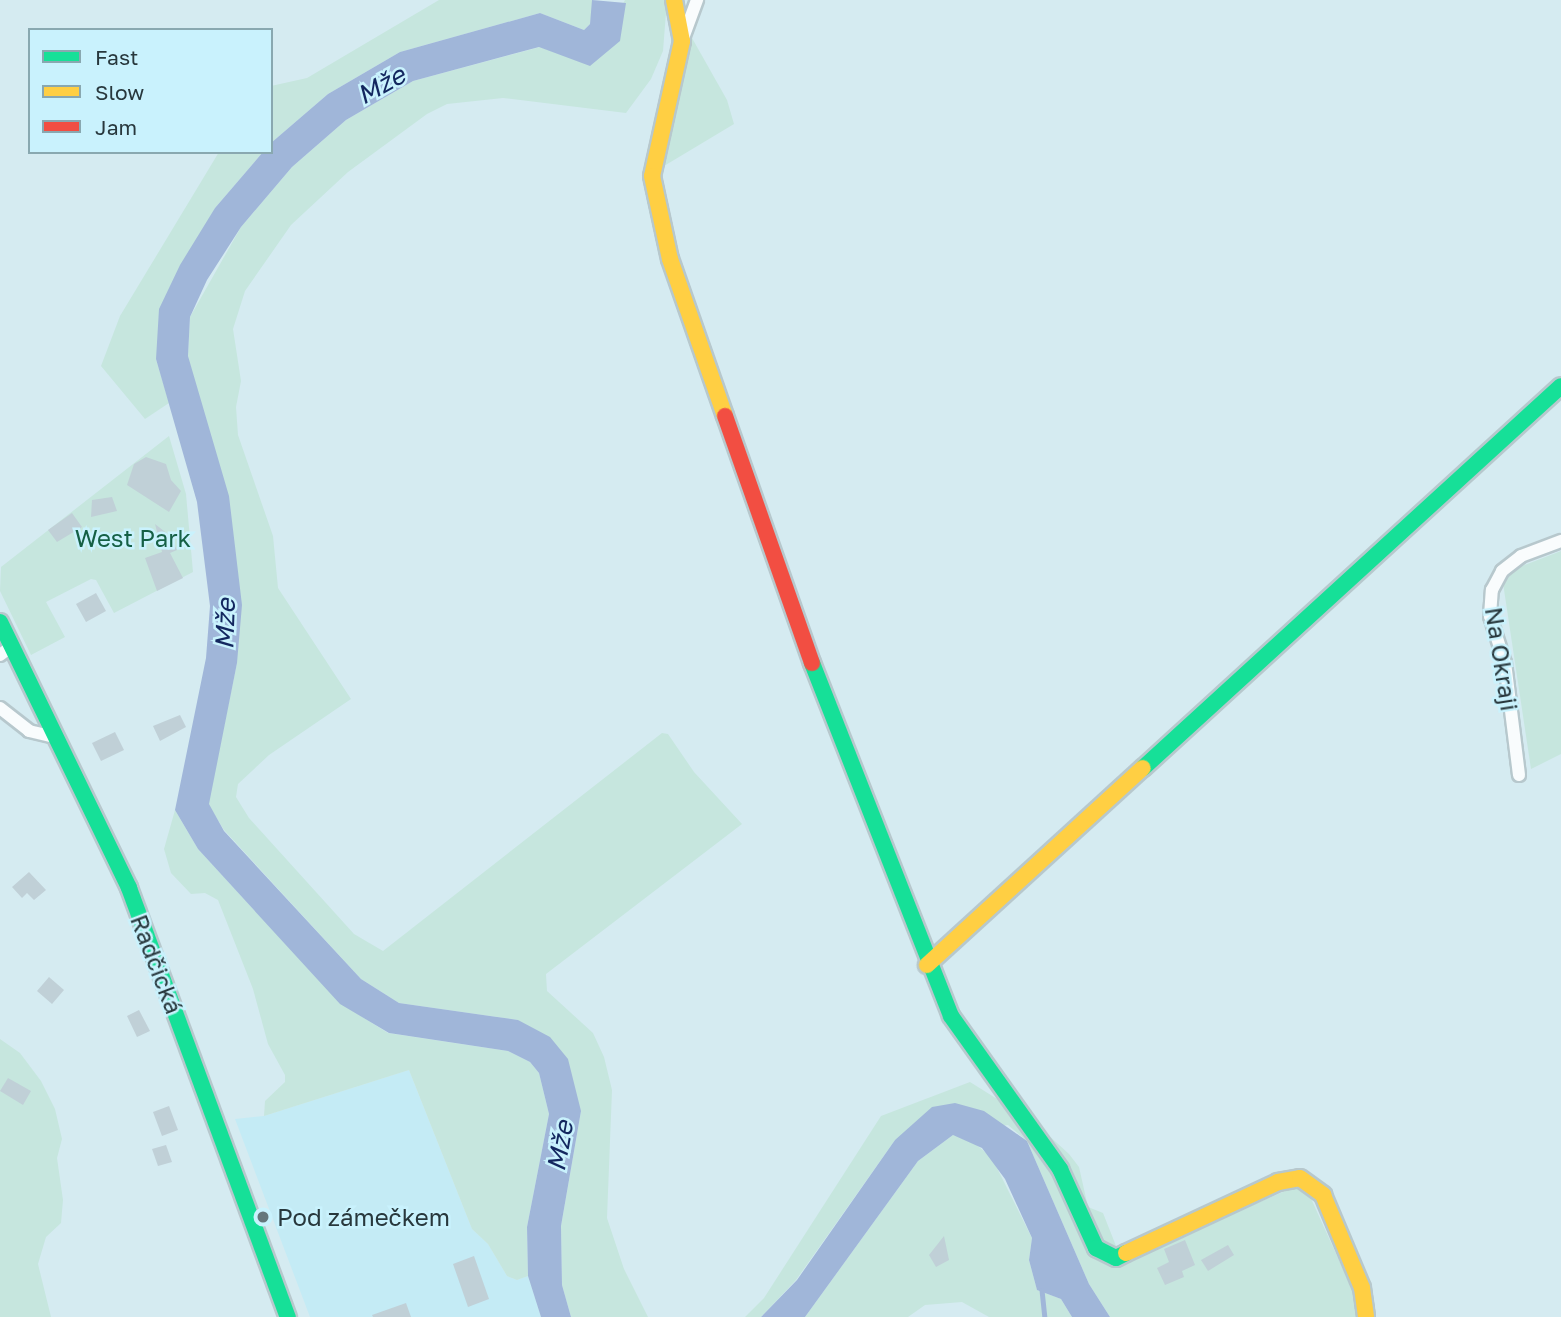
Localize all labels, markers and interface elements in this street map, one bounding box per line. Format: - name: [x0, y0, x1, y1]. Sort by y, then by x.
- legend: [28, 28, 273, 154]
- text: Fast: [95, 44, 138, 70]
- water label: Mže: [351, 59, 411, 111]
- text: Slow: [95, 79, 144, 105]
- text: Jam: [95, 114, 137, 140]
- park label: West Park: [75, 524, 191, 552]
- water label: Mže: [209, 598, 241, 650]
- street label: Na Okraji: [1480, 605, 1524, 713]
- street label: Radčická: [125, 910, 189, 1018]
- water label: Mže: [540, 1118, 580, 1174]
- place label: Pod zámečkem: [277, 1203, 450, 1231]
- marker: Pod zámečkem: [255, 1209, 271, 1225]

